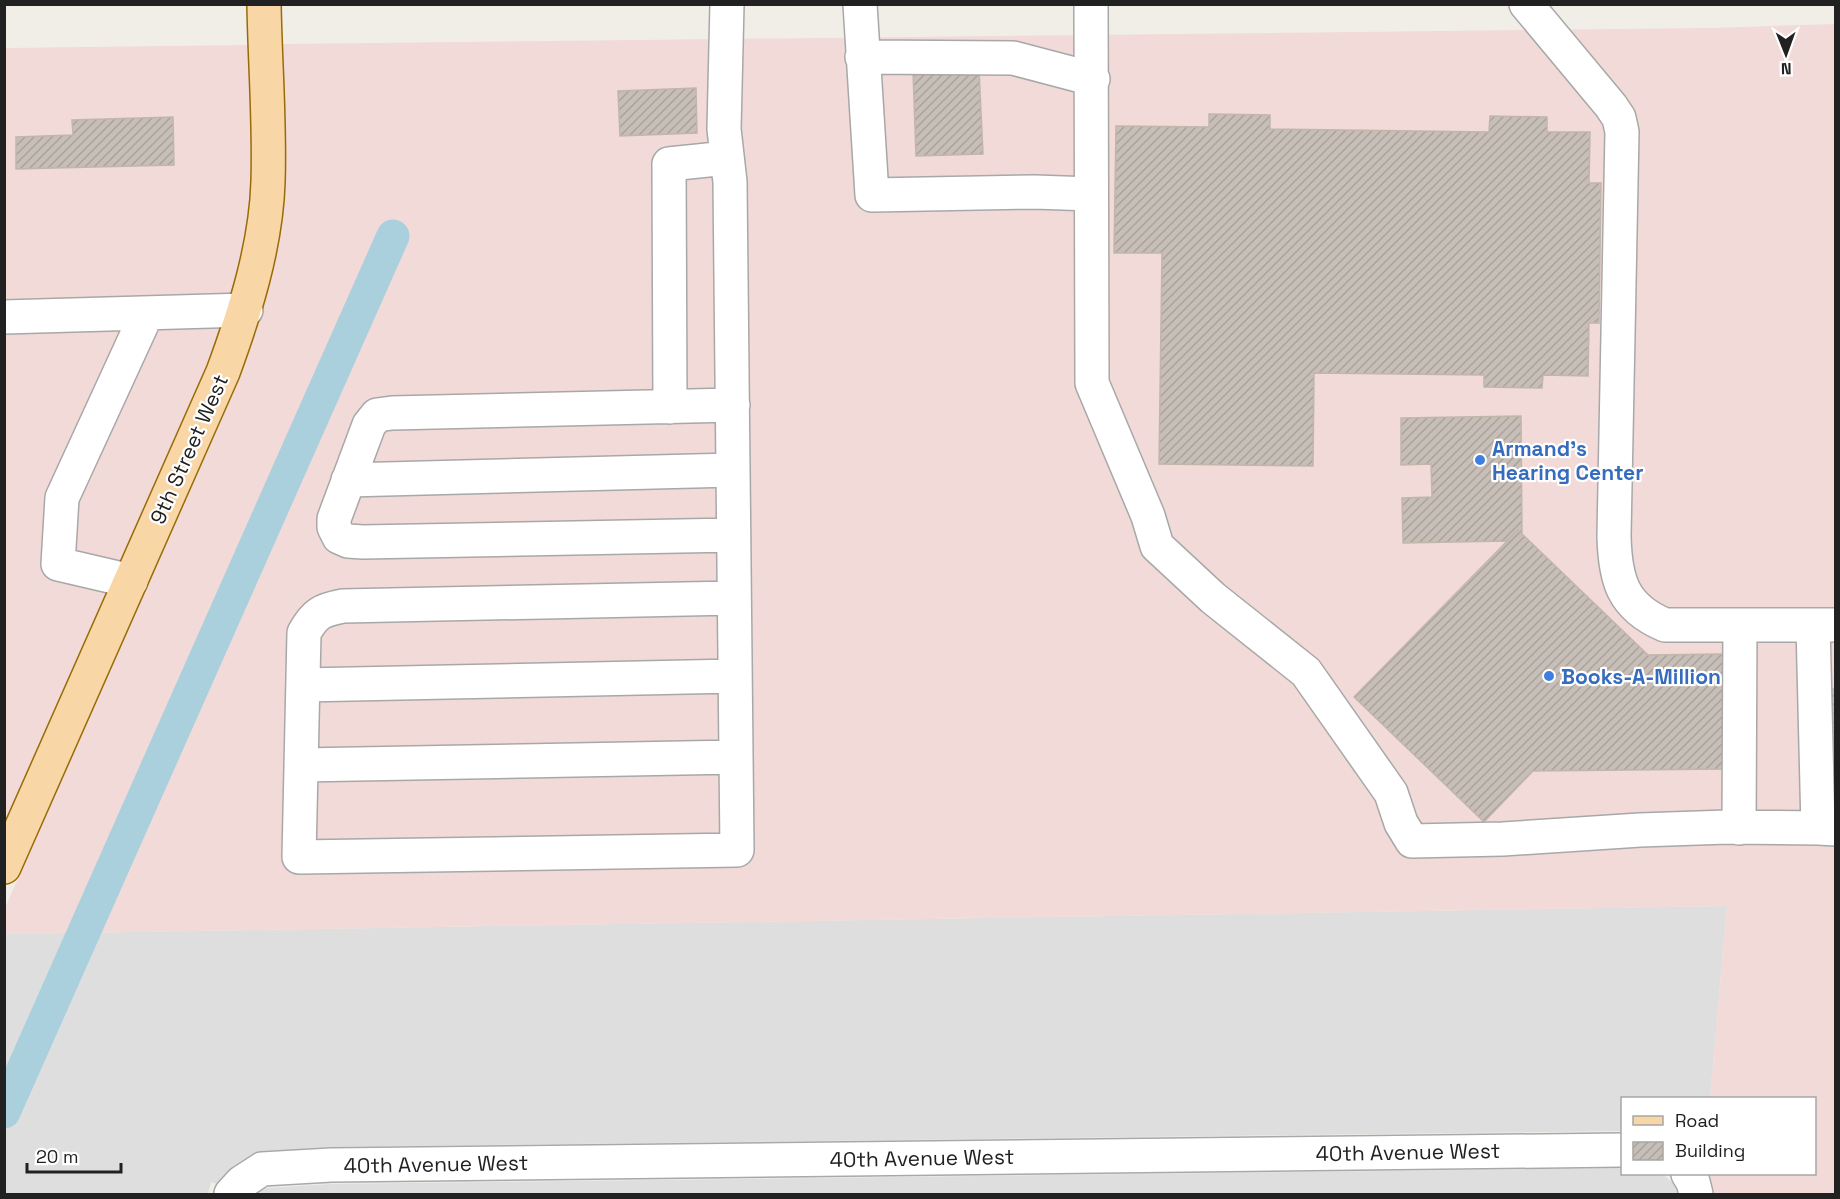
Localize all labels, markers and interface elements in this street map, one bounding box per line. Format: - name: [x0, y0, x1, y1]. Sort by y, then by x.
- north arrow: [1756, 24, 1816, 84]
- text: N: [1781, 58, 1792, 79]
- street label: 9th Street West: [144, 370, 234, 528]
- place label: Armand's Hearing Center: [1492, 435, 1644, 486]
- marker: Armand's Hearing Center: [1473, 453, 1487, 467]
- place label: Books-A-Million: [1561, 663, 1721, 690]
- marker: Books-A-Million: [1542, 669, 1556, 683]
- legend: [1621, 1097, 1816, 1175]
- text: Road: [1675, 1109, 1719, 1132]
- scale bar: [27, 1136, 122, 1174]
- street label: 40th Avenue West: [1315, 1137, 1501, 1167]
- text: Building: [1675, 1139, 1745, 1162]
- street label: 40th Avenue West: [829, 1143, 1015, 1173]
- text: 20 m: [36, 1145, 79, 1168]
- street label: 40th Avenue West: [343, 1149, 529, 1179]

